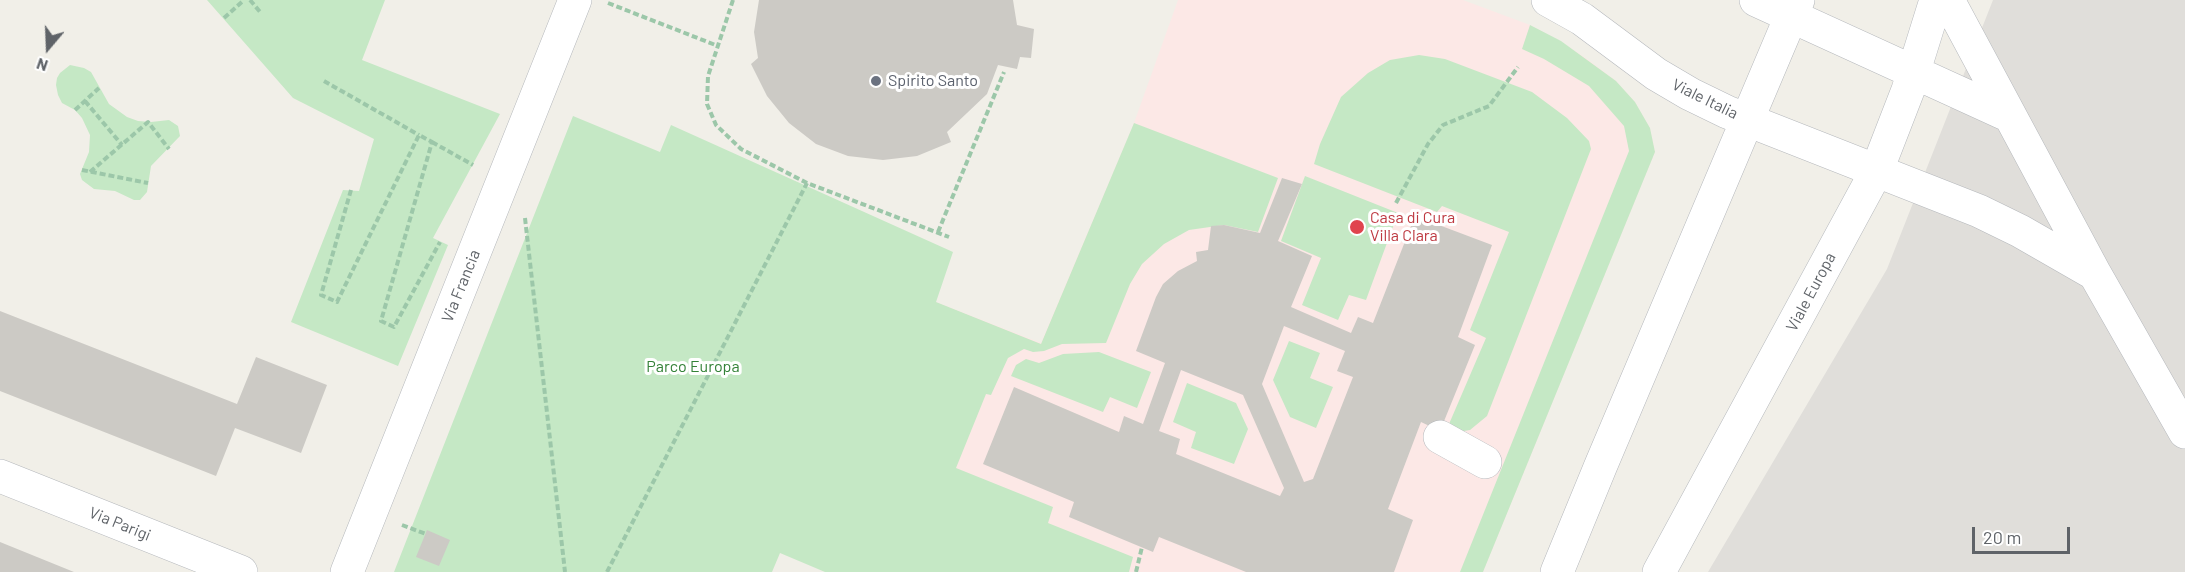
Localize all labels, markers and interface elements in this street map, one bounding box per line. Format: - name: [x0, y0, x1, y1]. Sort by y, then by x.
- north arrow: [18, 18, 78, 78]
- text: N: [34, 55, 50, 76]
- place label: Spirito Santo: [888, 71, 978, 91]
- marker: Spirito Santo: [869, 74, 883, 88]
- street label: Viale Italia: [1669, 75, 1741, 123]
- place label: Casa di Cura Villa Clara: [1370, 208, 1455, 246]
- marker: Casa di Cura Villa Clara: [1348, 218, 1366, 236]
- street label: Via Francia: [438, 247, 484, 325]
- street label: Viale Europa: [1782, 249, 1840, 335]
- park label: Parco Europa: [646, 357, 740, 377]
- street label: Via Parigi: [86, 503, 154, 545]
- scale bar: [1975, 515, 2072, 553]
- text: 20 m: [1983, 526, 2021, 548]

